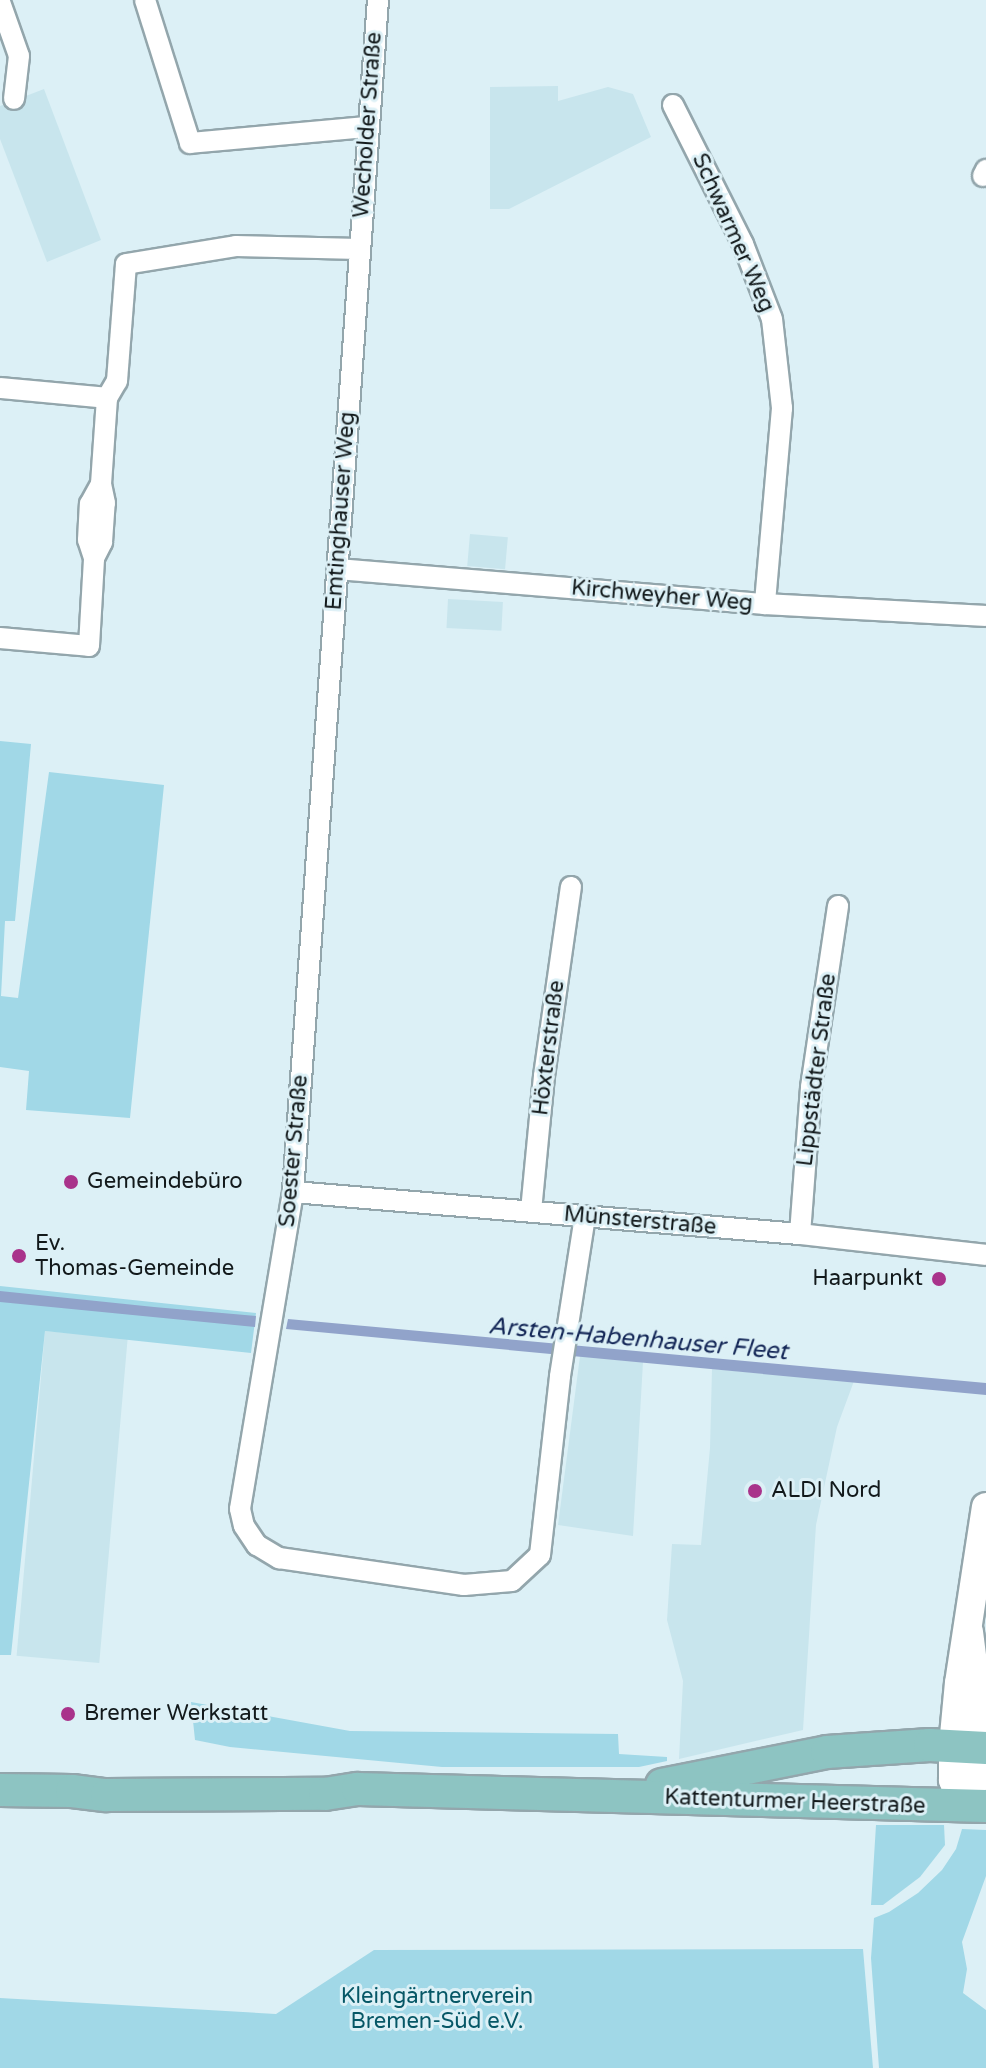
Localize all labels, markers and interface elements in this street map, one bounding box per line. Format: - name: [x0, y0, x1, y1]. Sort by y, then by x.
- street label: Wecholder Straße: [348, 31, 388, 219]
- street label: Schwarmer Weg: [686, 150, 780, 316]
- street label: Emtinghauser Weg: [321, 411, 361, 611]
- street label: Kirchweyher Weg: [570, 575, 754, 617]
- street label: Lippstädter Straße: [792, 972, 842, 1168]
- street label: Höxterstraße: [528, 979, 570, 1117]
- street label: Soester Straße: [274, 1074, 314, 1228]
- place label: Gemeindebüro: [87, 1169, 243, 1195]
- marker: Gemeindebüro: [62, 1173, 80, 1191]
- street label: Münsterstraße: [563, 1201, 717, 1241]
- place label: Ev. Thomas-Gemeinde: [35, 1230, 234, 1282]
- marker: Ev. Thomas-Gemeinde: [10, 1247, 28, 1265]
- place label: Haarpunkt: [812, 1266, 923, 1292]
- marker: Haarpunkt: [930, 1270, 948, 1288]
- water label: Arsten-Habenhauser Fleet: [487, 1312, 789, 1366]
- place label: ALDI Nord: [771, 1478, 881, 1504]
- marker: ALDI Nord: [746, 1482, 764, 1500]
- place label: Bremer Werkstatt: [84, 1701, 268, 1727]
- marker: Bremer Werkstatt: [59, 1705, 77, 1723]
- street label: Kattenturmer Heerstraße: [664, 1784, 926, 1820]
- park label: Kleingärtnerverein Bremen-Süd e.V.: [341, 1983, 533, 2034]

